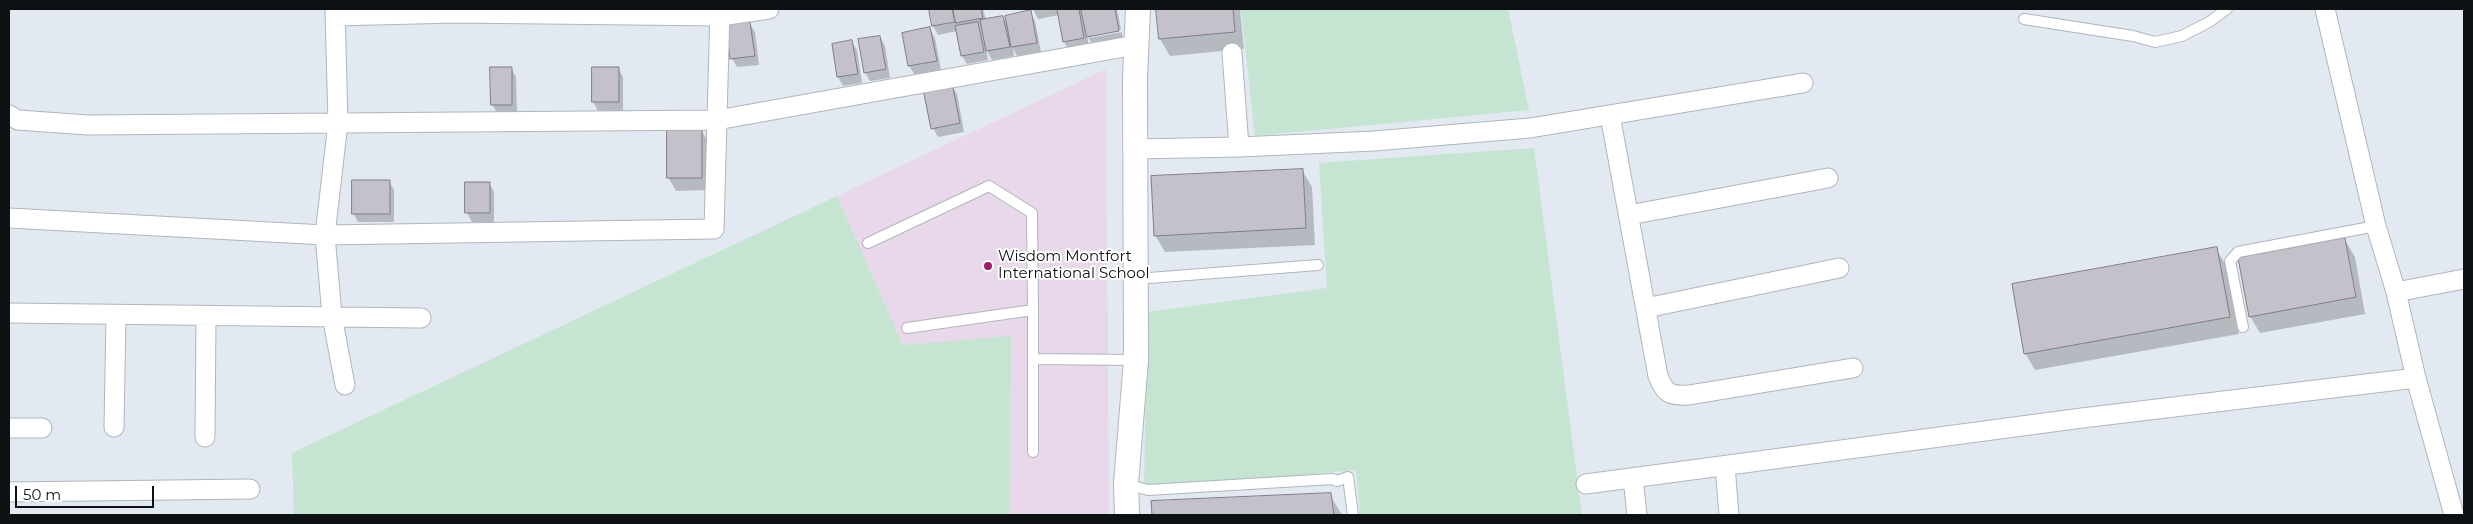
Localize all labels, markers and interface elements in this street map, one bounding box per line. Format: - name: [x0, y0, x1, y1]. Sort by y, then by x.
- place label: Wisdom Montfort International School: [998, 248, 1149, 283]
- marker: Wisdom Montfort International School: [982, 260, 994, 272]
- scale bar: [18, 476, 156, 508]
- text: 50 m: [23, 485, 61, 504]

